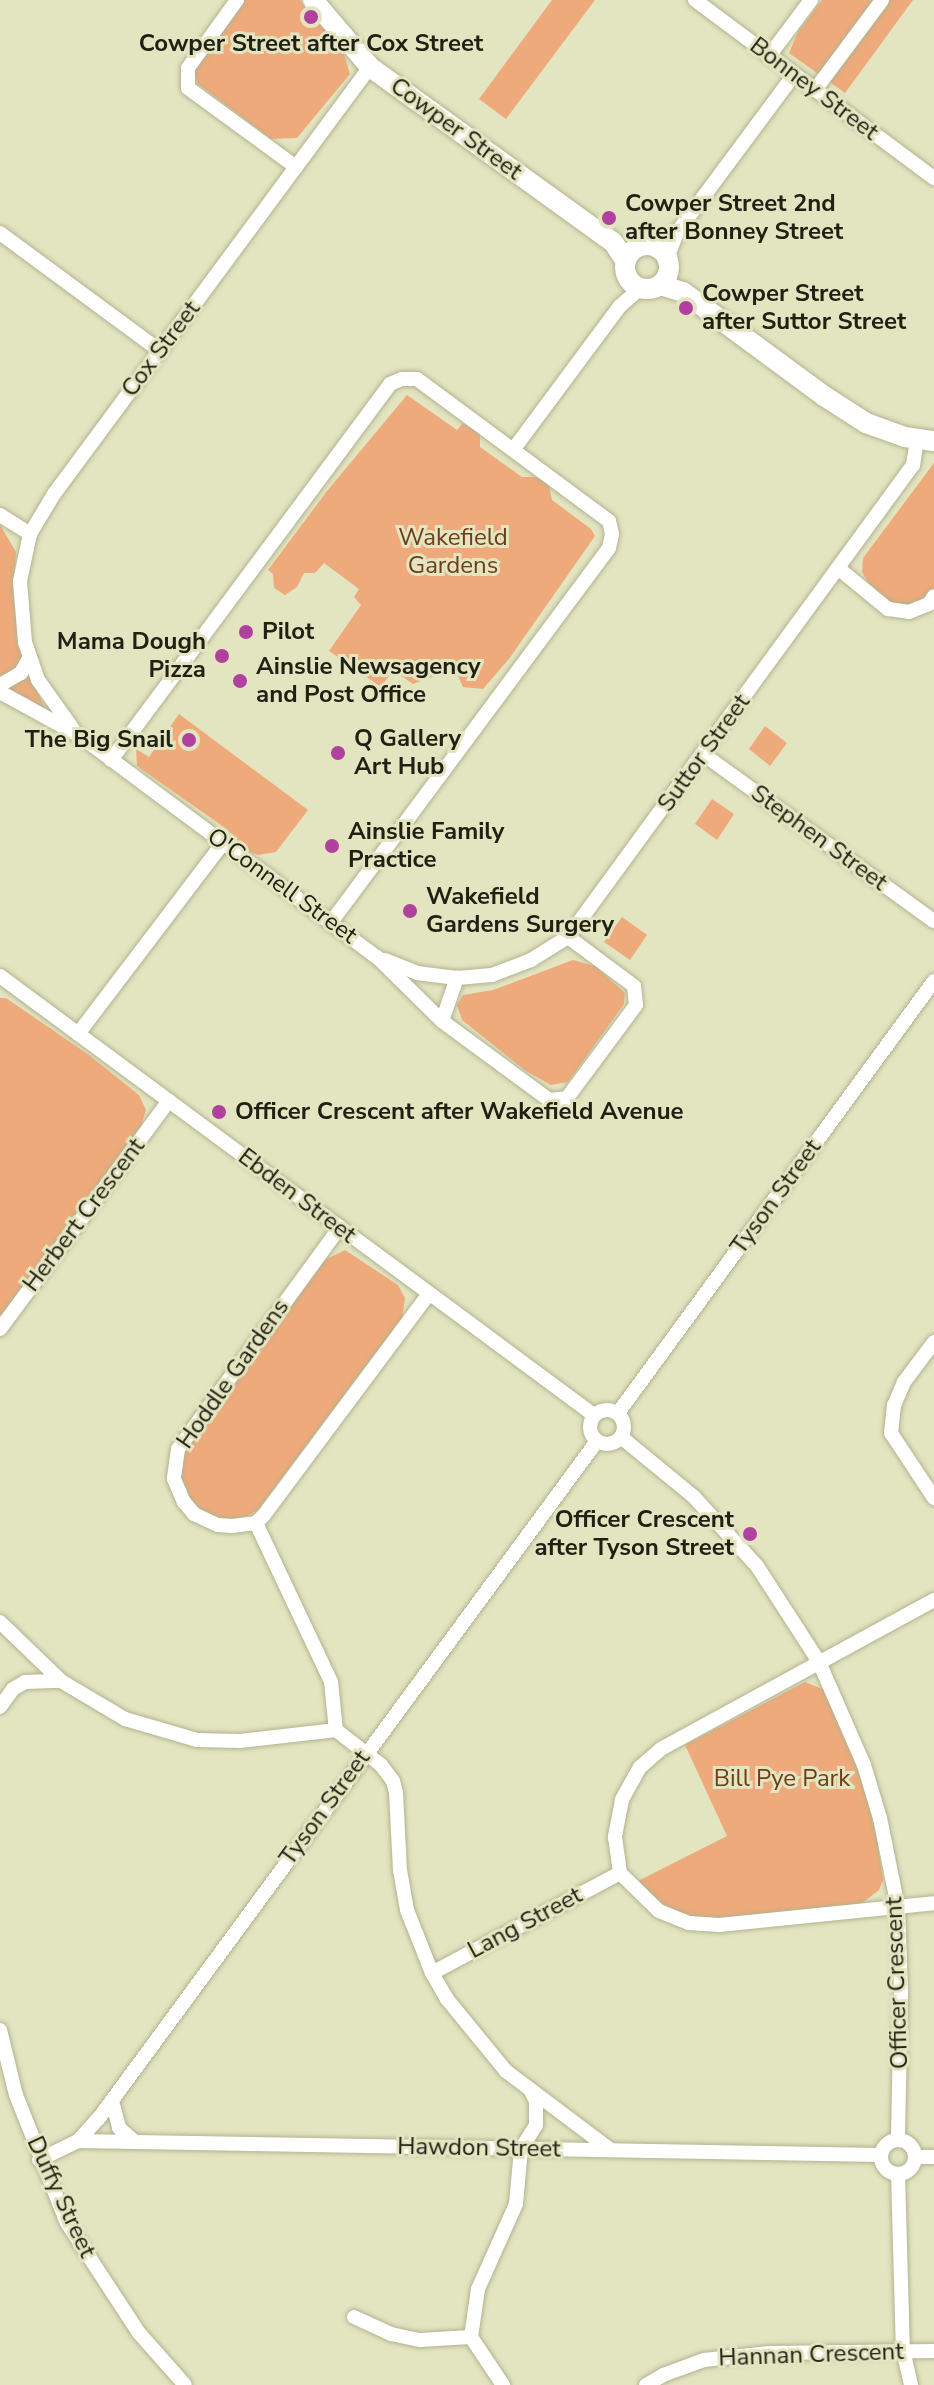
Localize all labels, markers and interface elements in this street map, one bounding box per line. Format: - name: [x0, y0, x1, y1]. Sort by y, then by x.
- marker: Cowper Street after Cox Street: [302, 8, 320, 26]
- place label: Cowper Street after Cox Street: [139, 30, 483, 58]
- street label: Bonney Street: [744, 31, 884, 147]
- street label: Cowper Street: [385, 72, 527, 186]
- place label: Cowper Street 2nd after Bonney Street: [625, 190, 843, 246]
- marker: Cowper Street 2nd after Bonney Street: [600, 209, 618, 227]
- place label: Cowper Street after Suttor Street: [702, 280, 906, 336]
- street label: Cox Street: [116, 295, 206, 403]
- marker: Cowper Street after Suttor Street: [677, 299, 695, 317]
- park label: Wakefield Gardens: [398, 524, 508, 580]
- place label: Pilot: [262, 618, 314, 646]
- marker: Pilot: [237, 623, 255, 641]
- place label: Mama Dough Pizza: [57, 628, 206, 684]
- marker: Mama Dough Pizza: [213, 647, 231, 665]
- place label: Ainslie Newsagency and Post Office: [256, 653, 481, 709]
- marker: Ainslie Newsagency and Post Office: [231, 672, 249, 690]
- street label: Suttor Street: [652, 689, 756, 817]
- place label: Q Gallery Art Hub: [354, 725, 461, 781]
- place label: The Big Snail: [25, 726, 173, 754]
- marker: The Big Snail: [180, 731, 198, 749]
- marker: Q Gallery Art Hub: [329, 744, 347, 762]
- street label: Stephen Street: [745, 779, 893, 897]
- place label: Ainslie Family Practice: [348, 818, 504, 874]
- street label: O'Connell Street: [201, 822, 363, 950]
- marker: Ainslie Family Practice: [323, 837, 341, 855]
- place label: Wakefield Gardens Surgery: [426, 883, 614, 939]
- marker: Wakefield Gardens Surgery: [401, 902, 419, 920]
- place label: Officer Crescent after Wakefield Avenue: [235, 1098, 684, 1126]
- marker: Officer Crescent after Wakefield Avenue: [210, 1103, 228, 1121]
- street label: Herbert Crescent: [17, 1133, 151, 1297]
- street label: Tyson Street: [725, 1134, 827, 1260]
- street label: Ebden Street: [232, 1142, 362, 1250]
- street label: Hoddle Gardens: [171, 1294, 295, 1454]
- place label: Officer Crescent after Tyson Street: [534, 1506, 734, 1562]
- marker: Officer Crescent after Tyson Street: [741, 1525, 759, 1543]
- street label: Tyson Street: [274, 1745, 376, 1871]
- park label: Bill Pye Park: [714, 1765, 850, 1793]
- street label: Lang Street: [463, 1881, 587, 1965]
- street label: Officer Crescent: [880, 1896, 914, 2070]
- street label: Duffy Street: [20, 2132, 102, 2262]
- street label: Hawdon Street: [397, 2132, 561, 2164]
- street label: Hannan Crescent: [718, 2337, 904, 2373]

